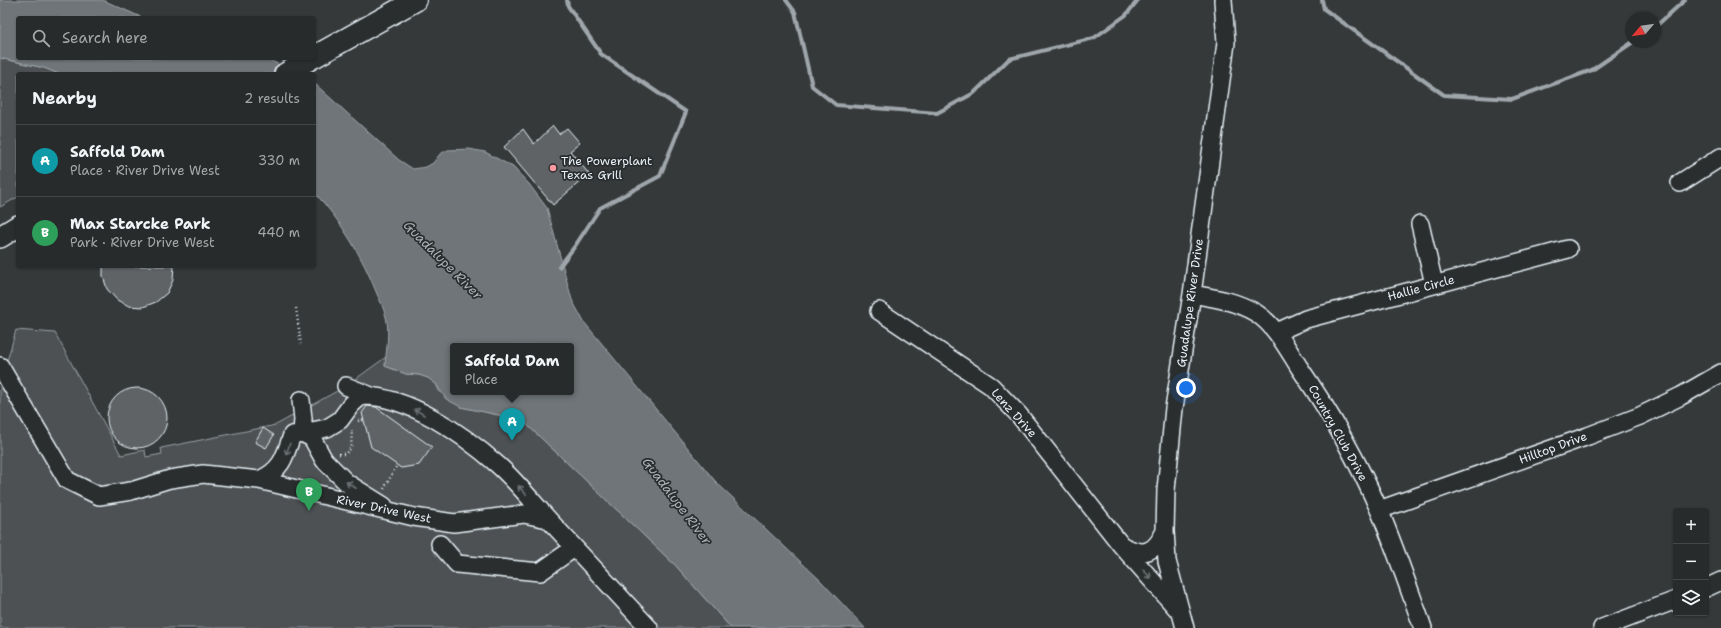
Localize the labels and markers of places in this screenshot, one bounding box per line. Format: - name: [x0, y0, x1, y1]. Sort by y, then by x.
- place label: The Powerplant Texas Grill: [561, 153, 652, 183]
- marker: The Powerplant Texas Grill: [548, 163, 558, 173]
- pin: A: [499, 408, 525, 441]
- pin: B: [296, 478, 322, 511]

